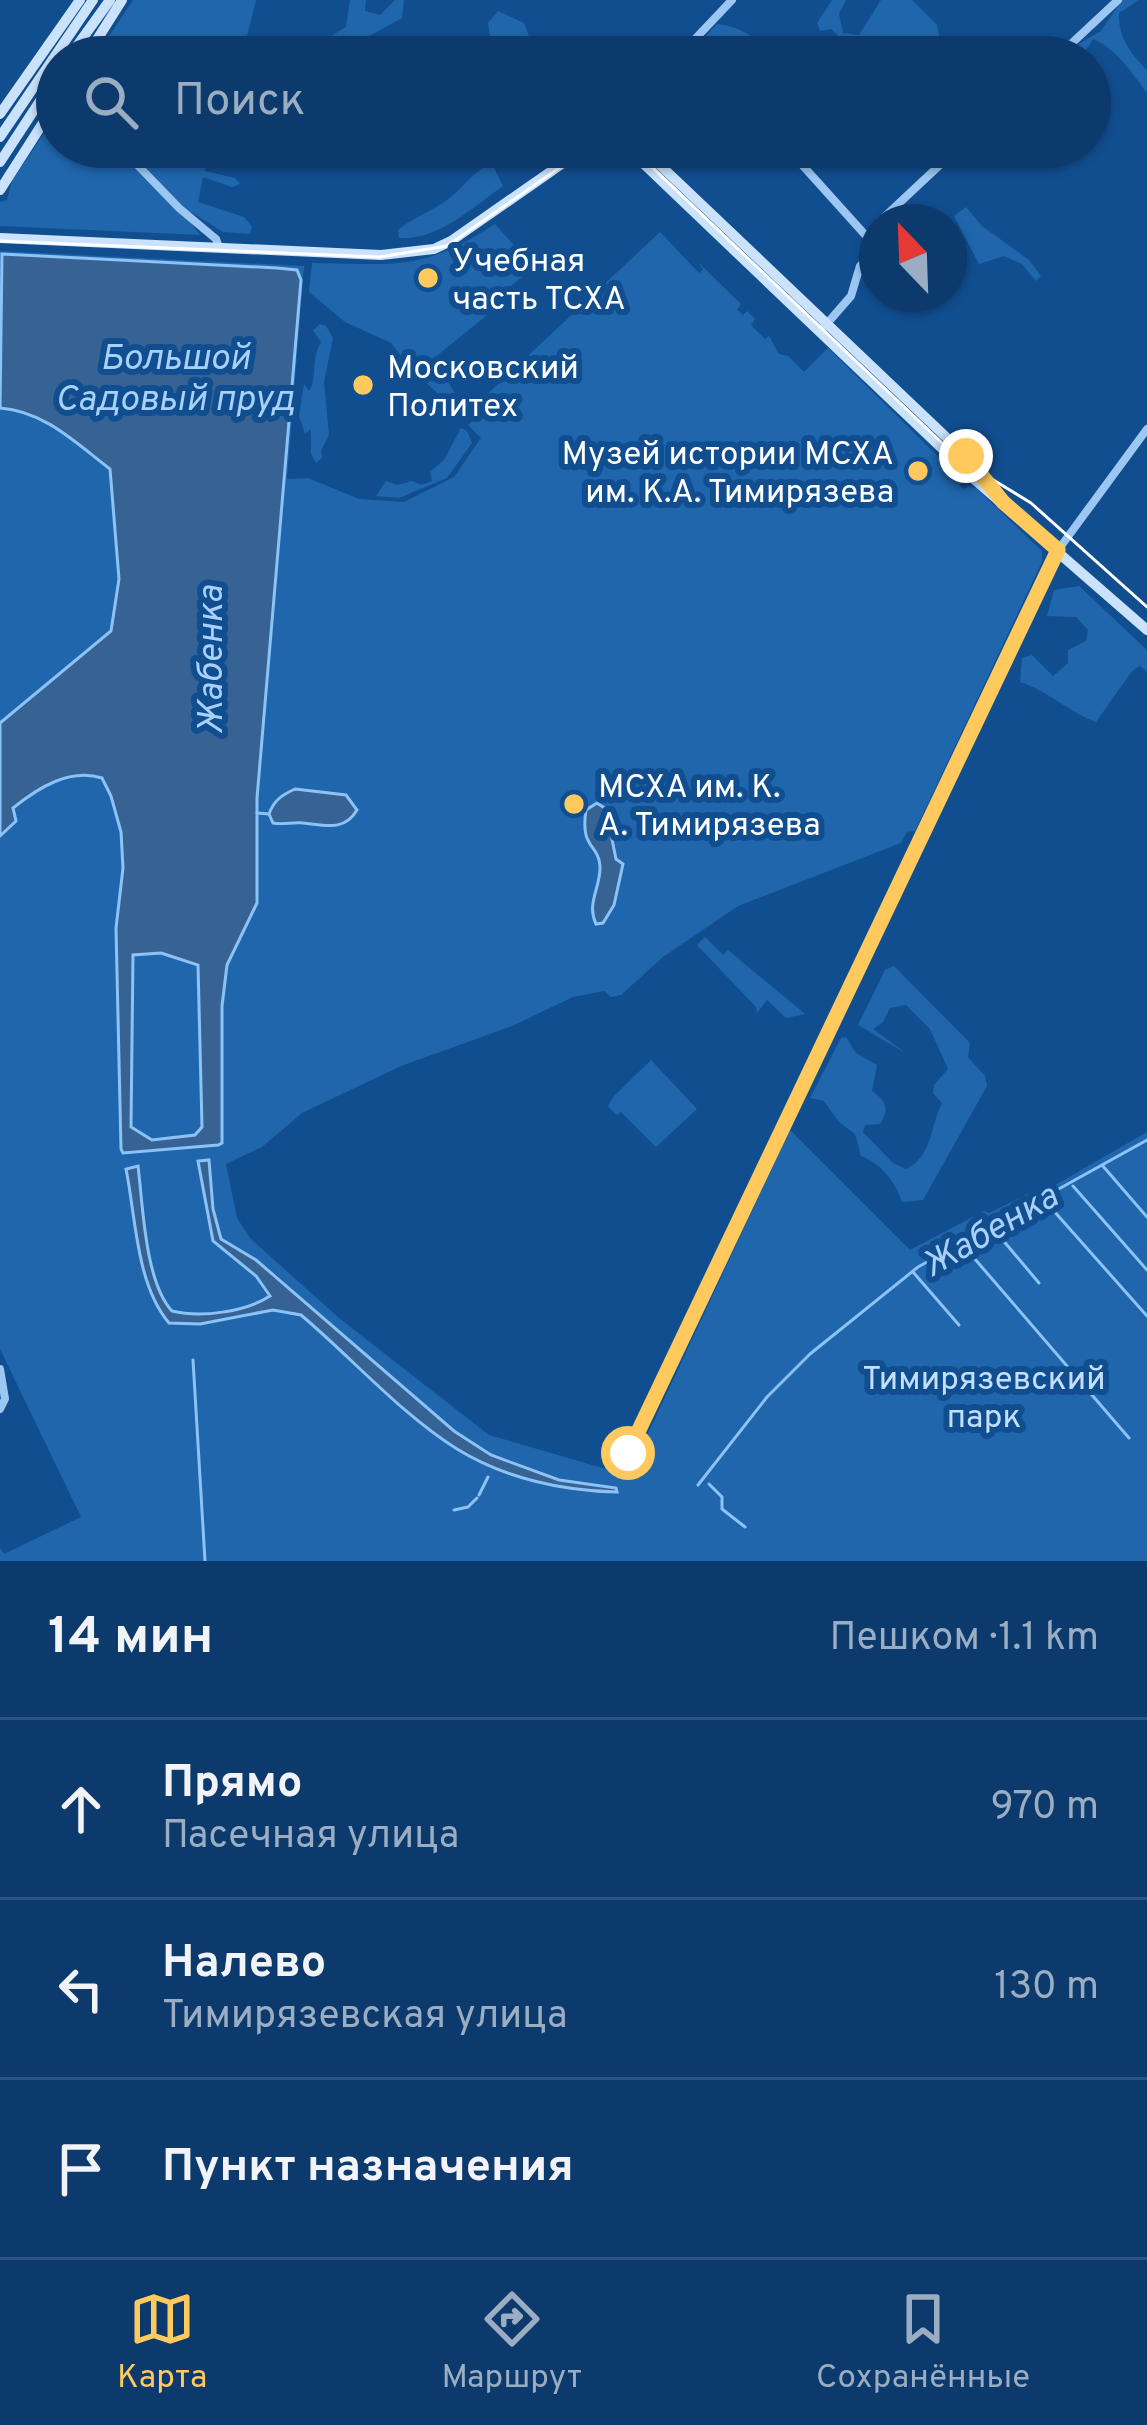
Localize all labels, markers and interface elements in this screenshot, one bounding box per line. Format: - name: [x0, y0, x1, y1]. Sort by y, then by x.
- search box: [36, 36, 1111, 168]
- icon: search: [78, 69, 144, 135]
- text: Поиск: [174, 74, 305, 131]
- north arrow: [859, 204, 967, 312]
- place label: Учебная часть ТСХА: [452, 242, 626, 322]
- marker: Учебная часть ТСХА: [415, 265, 441, 291]
- water label: Большой Садовый пруд: [55, 337, 295, 424]
- place label: Московский Политех: [387, 349, 579, 429]
- marker: Московский Политех: [350, 372, 376, 398]
- route end: [939, 429, 993, 483]
- place label: Музей истории МСХА им. К.А. Тимирязева: [562, 435, 894, 515]
- marker: Музей истории МСХА им. К.А. Тимирязева: [905, 458, 931, 484]
- water label: Жабенка: [190, 585, 236, 735]
- place label: МСХА им. К. А. Тимирязева: [598, 768, 821, 848]
- marker: МСХА им. К. А. Тимирязева: [561, 791, 587, 817]
- water label: Жабенка: [915, 1175, 1068, 1290]
- park label: Тимирязевский парк: [862, 1360, 1106, 1440]
- route start: [601, 1426, 655, 1480]
- text: 14 мин: [48, 1607, 213, 1672]
- text: Пешком · 1.1 km: [830, 1615, 1099, 1664]
- text: Прямо: [162, 1756, 303, 1813]
- icon: ahead: [48, 1776, 114, 1842]
- text: 970 m: [990, 1784, 1099, 1833]
- text: Пасечная улица: [162, 1813, 459, 1862]
- text: Налево: [162, 1936, 326, 1993]
- icon: left: [48, 1956, 114, 2022]
- text: 130 m: [994, 1964, 1099, 2013]
- text: Тимирязевская улица: [162, 1993, 567, 2042]
- icon: arrive: [48, 2136, 114, 2202]
- text: Пункт назначения: [162, 2140, 574, 2197]
- tab: Карта: [117, 2286, 207, 2400]
- tab: Маршрут: [441, 2286, 582, 2400]
- tab: Сохранённые: [816, 2286, 1030, 2400]

